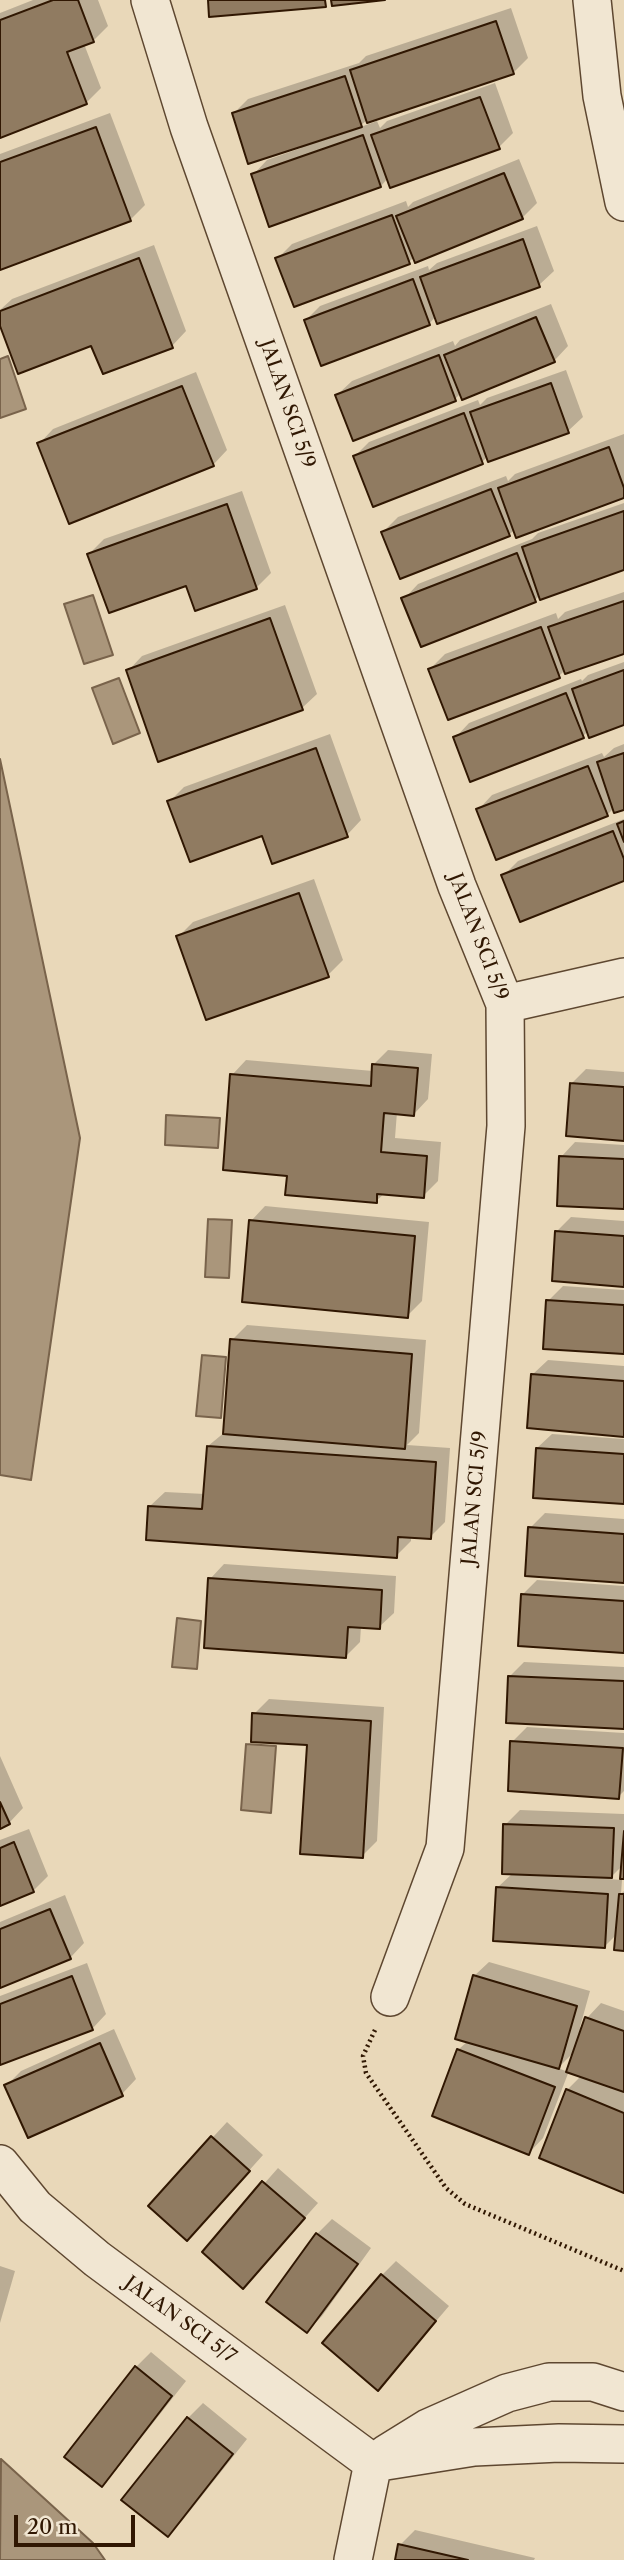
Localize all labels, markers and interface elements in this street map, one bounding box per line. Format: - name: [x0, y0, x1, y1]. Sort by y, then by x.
- street label: JALAN SCI 5/9: [254, 337, 320, 471]
- street label: JALAN SCI 5/9: [443, 870, 513, 1004]
- street label: JALAN SCI 5/9: [458, 1430, 492, 1566]
- street label: JALAN SCI 5/7: [120, 2272, 240, 2368]
- scale bar: [18, 2500, 138, 2544]
- text: 20 m: [27, 2514, 78, 2539]

